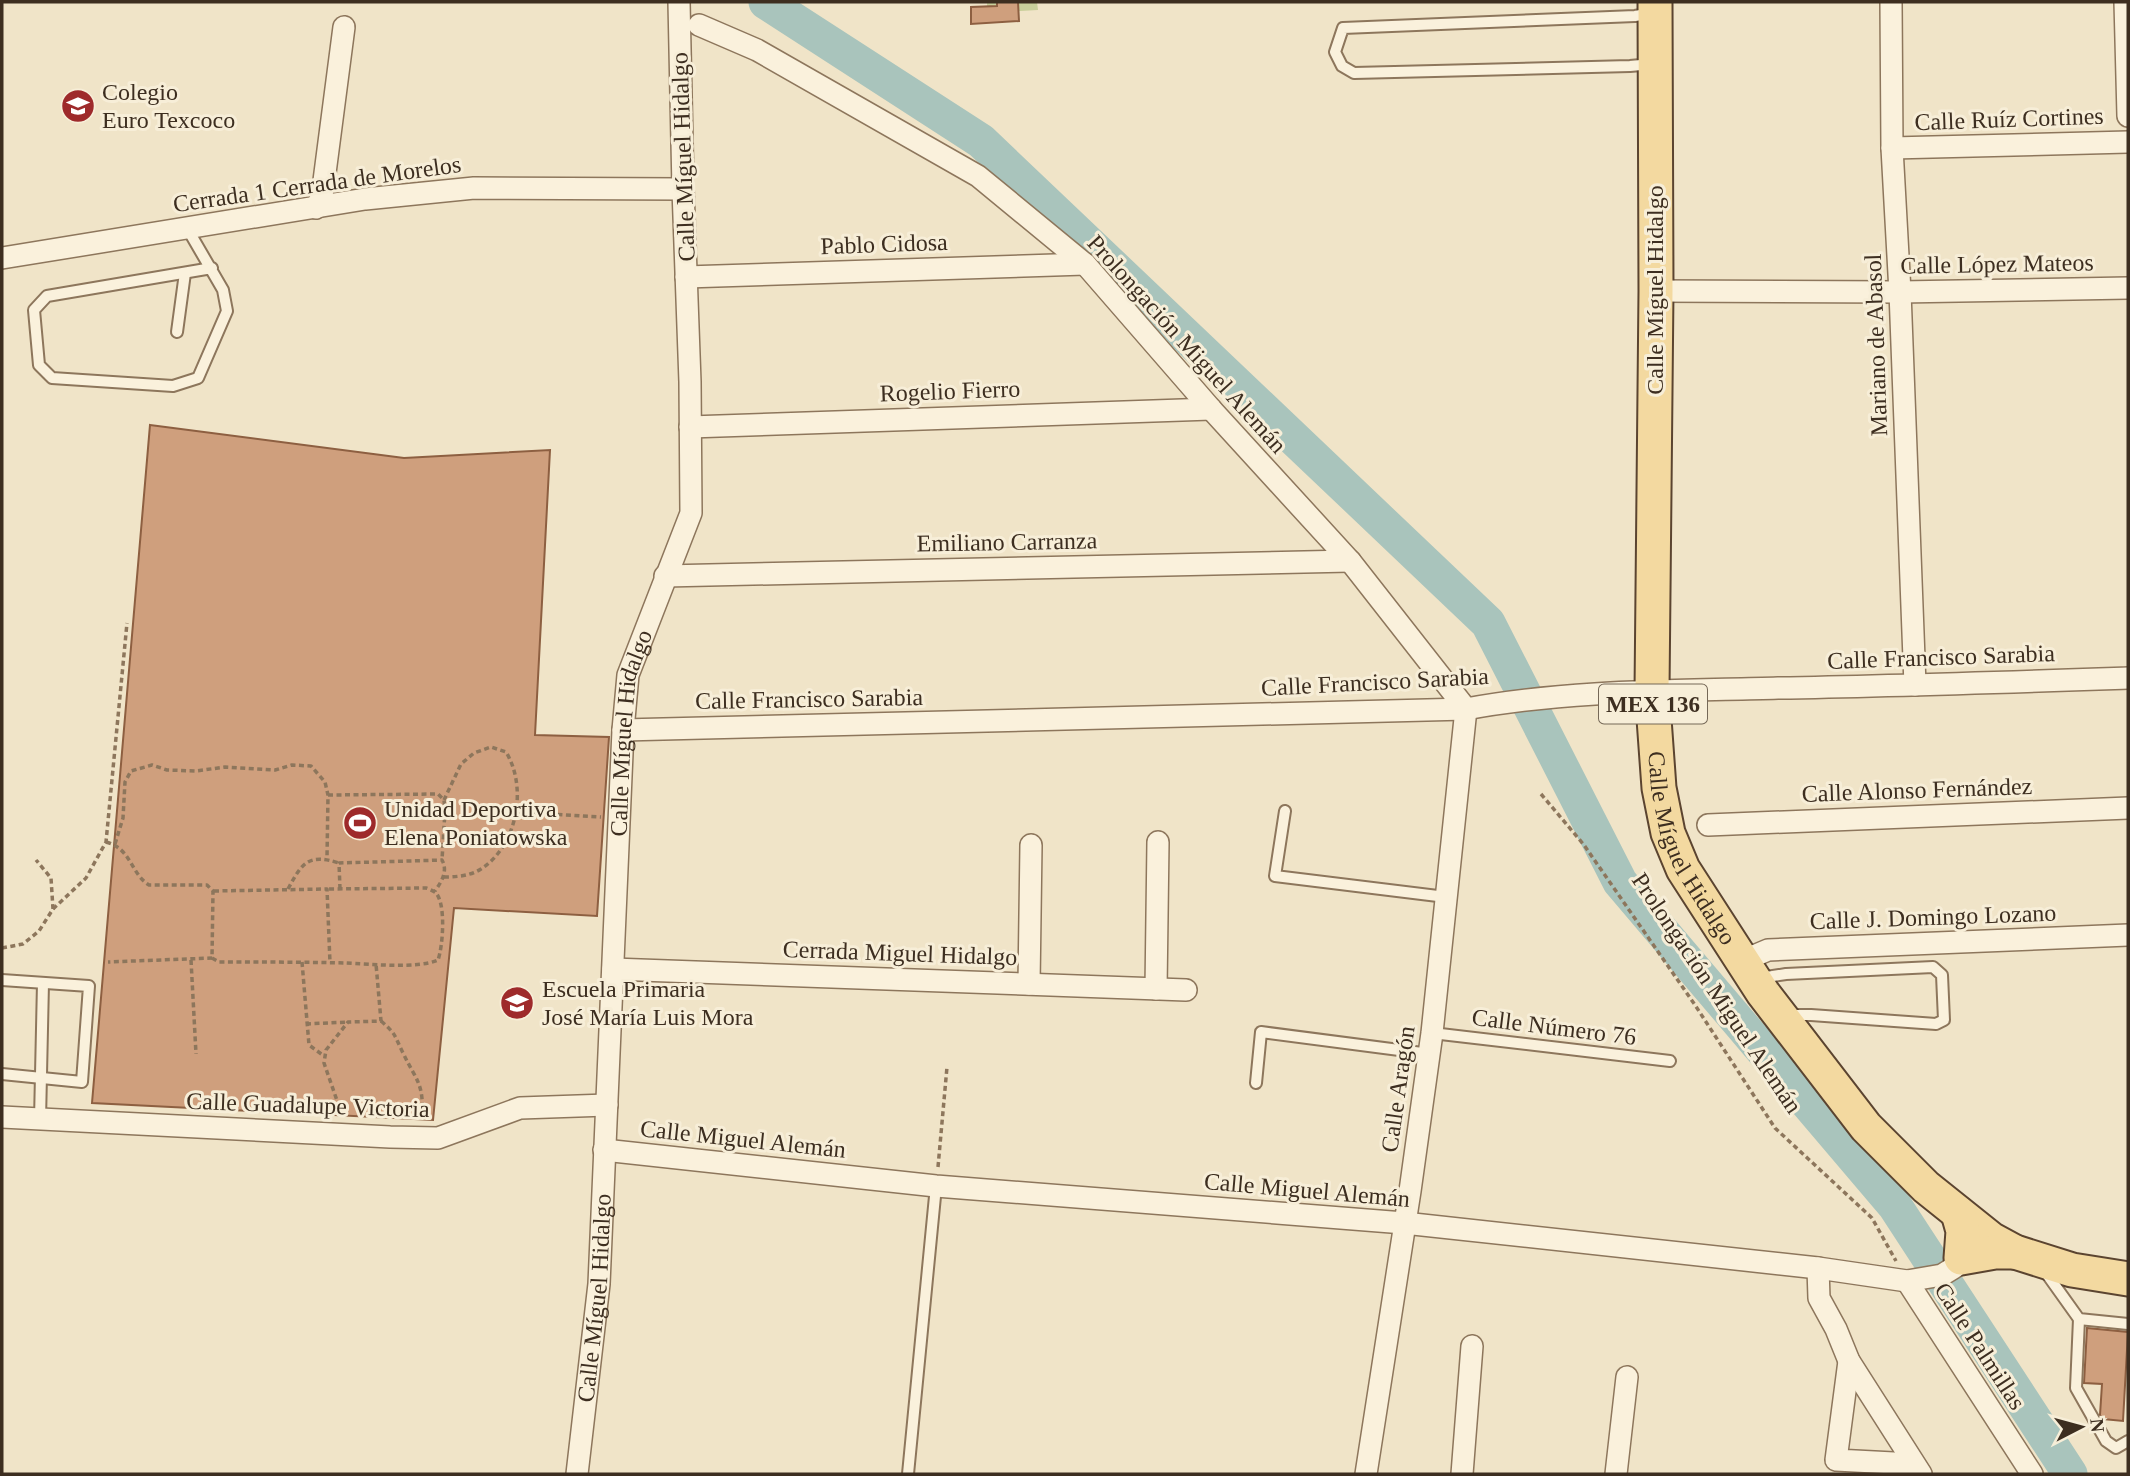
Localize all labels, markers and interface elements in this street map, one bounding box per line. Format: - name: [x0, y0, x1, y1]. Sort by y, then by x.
- street label: Calle Míguel Hidalgo: [666, 52, 700, 262]
- place label: Colegio Euro Texcoco: [102, 79, 235, 133]
- school or university icon: Colegio Euro Texcoco: [59, 87, 97, 125]
- street label: Calle Ruíz Cortines: [1914, 103, 2104, 135]
- street label: Cerrada 1 Cerrada de Morelos: [171, 151, 463, 217]
- street label: Calle Míguel Hidalgo: [1642, 185, 1668, 395]
- street label: Pablo Cidosa: [820, 229, 948, 259]
- street label: Prolongación Miguel Alemán: [1082, 230, 1292, 458]
- street label: Calle López Mateos: [1900, 249, 2094, 279]
- street label: Mariano de Abasol: [1860, 253, 1892, 437]
- street label: Rogelio Fierro: [879, 376, 1021, 406]
- street label: Emiliano Carranza: [916, 527, 1098, 557]
- street label: Calle Míguel Hidalgo: [605, 626, 657, 837]
- street label: Calle Francisco Sarabia: [1827, 640, 2056, 674]
- street label: Calle Francisco Sarabia: [1261, 663, 1490, 701]
- street label: Calle Francisco Sarabia: [695, 684, 924, 714]
- road number: MEX 136: [1599, 684, 1707, 724]
- street label: Calle Míguel Hidalgo: [1643, 750, 1741, 950]
- street label: Calle Alonso Fernández: [1801, 773, 2033, 807]
- place label: Unidad Deportiva Elena Poniatowska: [384, 796, 568, 850]
- sports icon: Unidad Deportiva Elena Poniatowska: [341, 804, 379, 842]
- street label: Prolongación Miguel Alemán: [1627, 868, 1807, 1118]
- street label: Calle J. Domingo Lozano: [1809, 900, 2057, 934]
- street label: Cerrada Miguel Hidalgo: [782, 936, 1018, 970]
- place label: Escuela Primaria José María Luis Mora: [542, 976, 754, 1030]
- school or university icon: Escuela Primaria José María Luis Mora: [498, 984, 536, 1022]
- street label: Calle Número 76: [1470, 1004, 1638, 1050]
- street label: Calle Aragón: [1376, 1024, 1420, 1154]
- street label: Calle Guadalupe Victoria: [186, 1088, 430, 1122]
- street label: Calle Miguel Alemán: [639, 1115, 847, 1163]
- street label: Calle Miguel Alemán: [1203, 1168, 1411, 1212]
- street label: Calle Míguel Hidalgo: [572, 1193, 616, 1404]
- street label: Calle Palmillas: [1929, 1278, 2031, 1414]
- north arrow: [2046, 1392, 2116, 1462]
- text: N: [2086, 1417, 2109, 1433]

